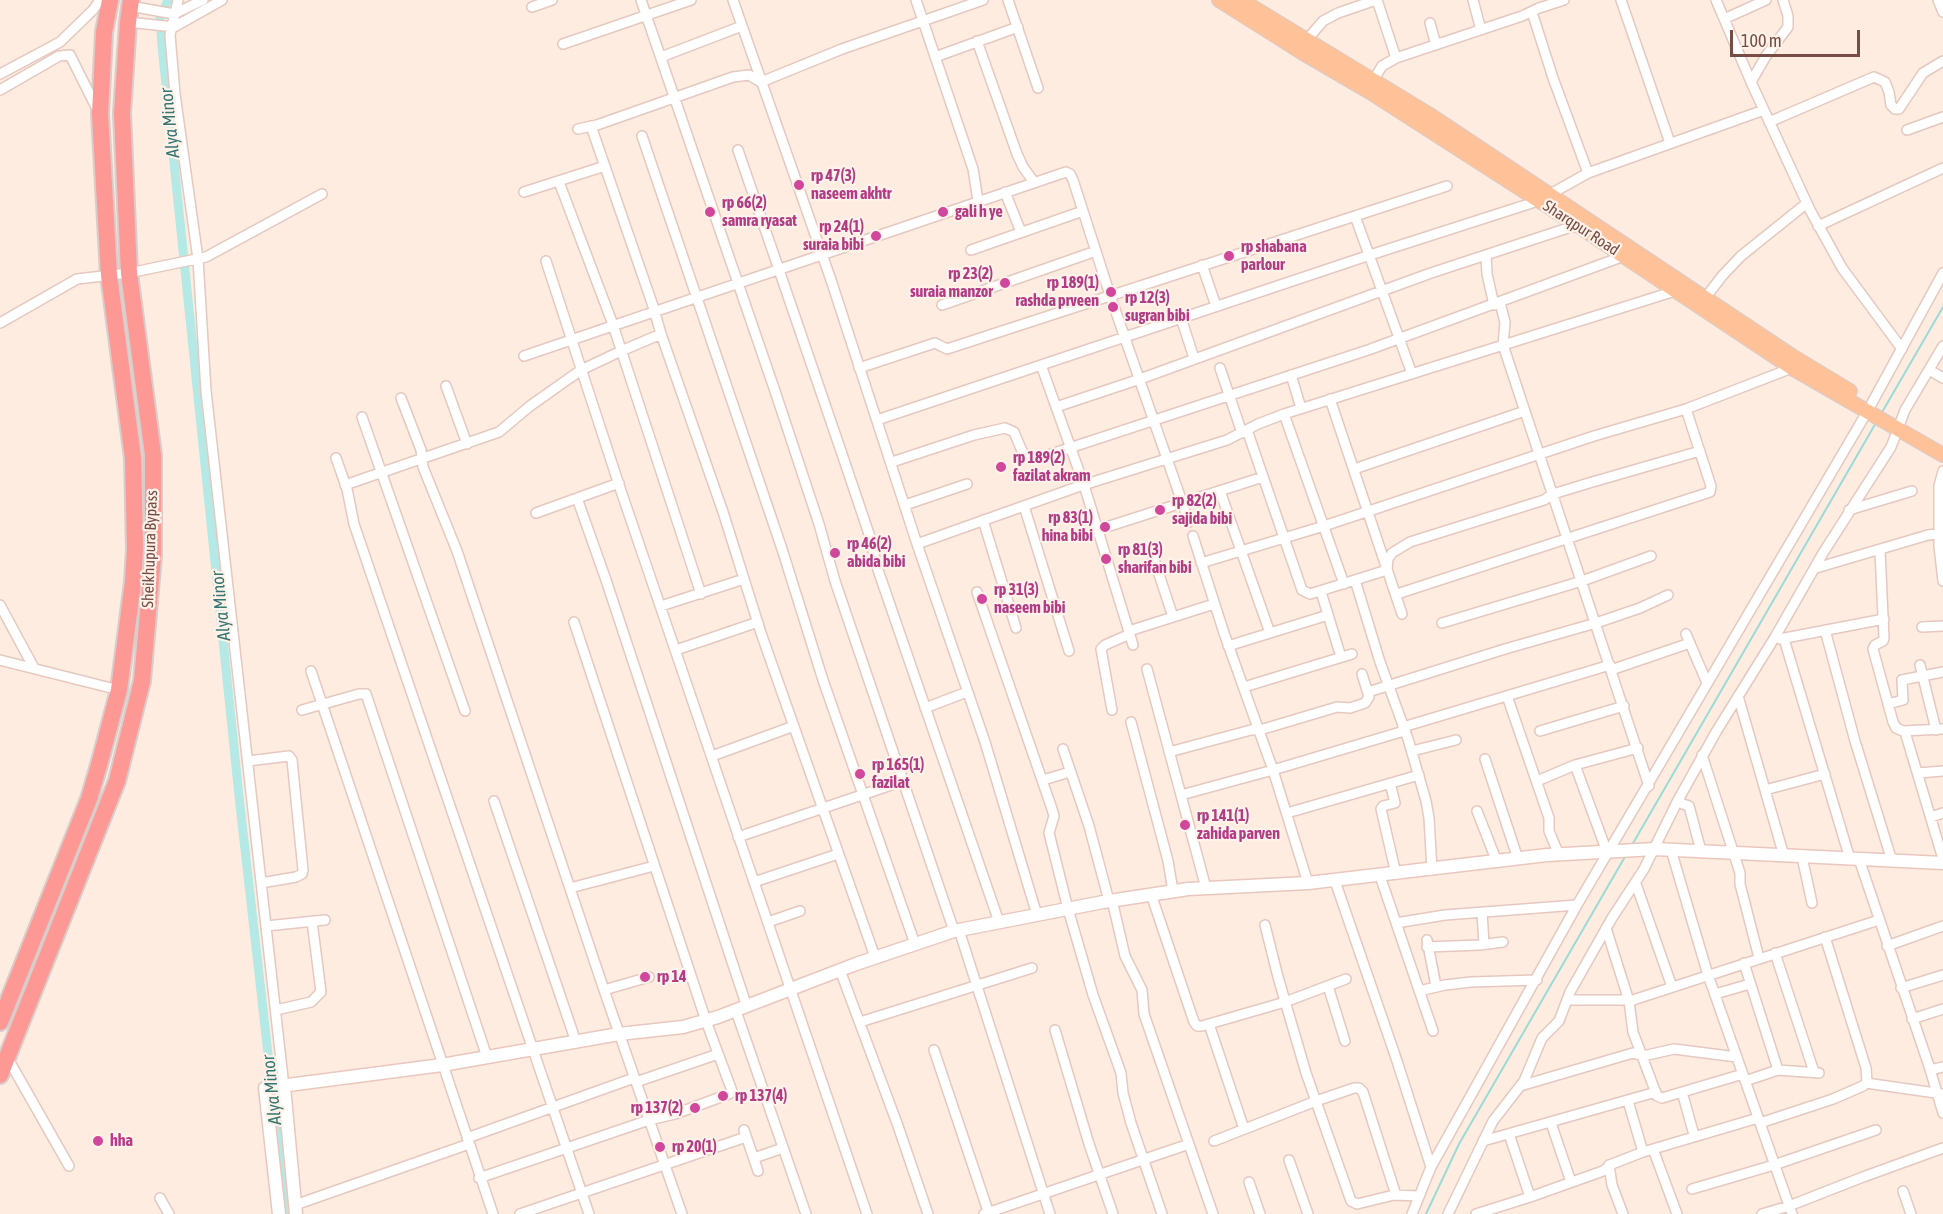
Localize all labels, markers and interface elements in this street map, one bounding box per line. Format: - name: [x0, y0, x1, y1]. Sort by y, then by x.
- scale bar: [1733, 18, 1864, 56]
- text: 100 m: [1741, 30, 1782, 51]
- water label: Alya Minor: [156, 87, 184, 159]
- place label: rp 47(3) naseem akhtr: [811, 166, 892, 204]
- marker: rp 47(3) naseem akhtr: [792, 178, 806, 192]
- place label: rp 66(2) samra ryasat: [722, 193, 797, 231]
- street label: Sharqpur Road: [1539, 196, 1623, 260]
- place label: gali h ye: [955, 202, 1003, 222]
- marker: rp 66(2) samra ryasat: [703, 205, 717, 219]
- marker: gali h ye: [936, 205, 950, 219]
- place label: rp 24(1) suraia bibi: [803, 217, 864, 255]
- marker: rp 24(1) suraia bibi: [869, 229, 883, 243]
- place label: rp shabana parlour: [1241, 237, 1307, 275]
- marker: rp shabana parlour: [1222, 249, 1236, 263]
- place label: rp 23(2) suraia manzor: [910, 264, 993, 302]
- place label: rp 189(1) rashda prveen: [1016, 273, 1099, 311]
- marker: rp 23(2) suraia manzor: [998, 276, 1012, 290]
- marker: rp 189(1) rashda prveen: [1104, 285, 1118, 299]
- place label: rp 12(3) sugran bibi: [1125, 288, 1190, 326]
- marker: rp 12(3) sugran bibi: [1106, 300, 1120, 314]
- place label: rp 189(2) fazilat akram: [1013, 448, 1091, 486]
- marker: rp 189(2) fazilat akram: [994, 460, 1008, 474]
- street label: Sheikhupura Bypass: [138, 490, 162, 608]
- place label: rp 82(2) sajida bibi: [1172, 491, 1232, 529]
- marker: rp 82(2) sajida bibi: [1153, 503, 1167, 517]
- place label: rp 83(1) hina bibi: [1042, 508, 1093, 546]
- marker: rp 83(1) hina bibi: [1098, 520, 1112, 534]
- place label: rp 46(2) abida bibi: [847, 534, 905, 572]
- place label: rp 81(3) sharifan bibi: [1118, 540, 1192, 578]
- marker: rp 46(2) abida bibi: [828, 546, 842, 560]
- marker: rp 81(3) sharifan bibi: [1099, 552, 1113, 566]
- water label: Alya Minor: [207, 570, 235, 642]
- place label: rp 31(3) naseem bibi: [994, 580, 1066, 618]
- marker: rp 31(3) naseem bibi: [975, 592, 989, 606]
- place label: rp 165(1) fazilat: [872, 755, 924, 793]
- marker: rp 165(1) fazilat: [853, 767, 867, 781]
- place label: rp 141(1) zahida parven: [1197, 806, 1280, 844]
- marker: rp 141(1) zahida parven: [1178, 818, 1192, 832]
- place label: rp 14: [657, 967, 687, 987]
- marker: rp 14: [638, 970, 652, 984]
- water label: Alya Minor: [258, 1054, 286, 1126]
- place label: rp 137(4): [735, 1086, 787, 1106]
- marker: rp 137(4): [716, 1089, 730, 1103]
- place label: rp 137(2): [631, 1098, 683, 1118]
- marker: rp 137(2): [688, 1101, 702, 1115]
- place label: hha: [110, 1131, 133, 1151]
- marker: hha: [91, 1134, 105, 1148]
- place label: rp 20(1): [672, 1137, 717, 1157]
- marker: rp 20(1): [653, 1140, 667, 1154]

